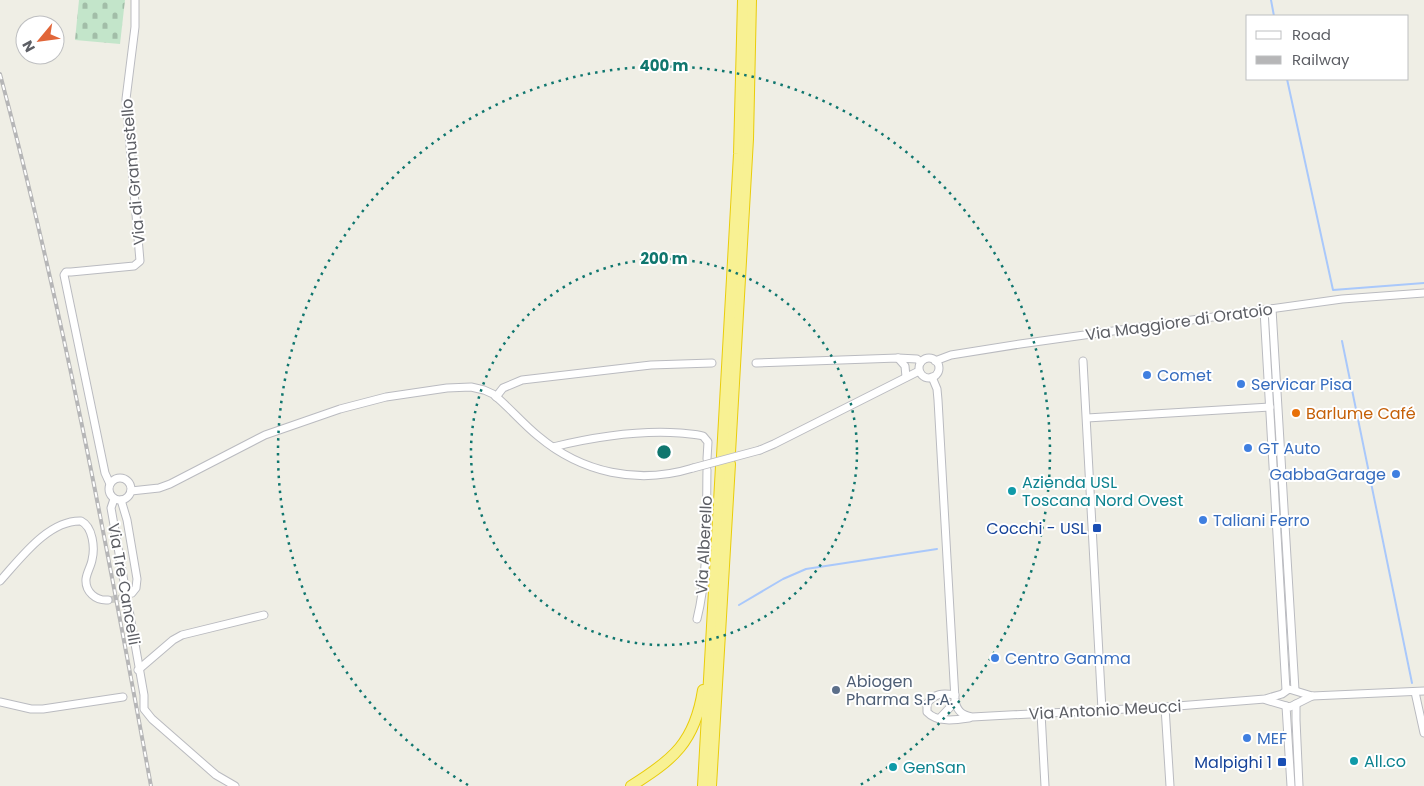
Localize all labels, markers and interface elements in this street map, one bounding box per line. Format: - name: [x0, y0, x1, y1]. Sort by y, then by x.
- north arrow: [15, 15, 65, 65]
- legend: [1246, 15, 1409, 80]
- text: Road: [1292, 24, 1331, 45]
- text: N: [17, 37, 40, 56]
- text: Railway: [1292, 49, 1350, 70]
- text: 400 m: [640, 55, 689, 76]
- street label: Via di Gramustello: [115, 98, 151, 246]
- text: 200 m: [640, 248, 688, 269]
- street label: Via Maggiore di Oratoio: [1084, 297, 1274, 347]
- place label: Comet: [1157, 364, 1212, 387]
- marker: Comet: [1141, 369, 1153, 381]
- place label: Servicar Pisa: [1251, 373, 1352, 396]
- marker: Servicar Pisa: [1235, 378, 1247, 390]
- place label: Barlume Café: [1306, 402, 1416, 425]
- marker: Barlume Café: [1290, 407, 1302, 419]
- place label: GT Auto: [1258, 437, 1320, 460]
- marker: GT Auto: [1242, 442, 1254, 454]
- centre of rings: [655, 443, 673, 461]
- place label: GabbaGarage: [1270, 463, 1386, 486]
- marker: GabbaGarage: [1390, 468, 1402, 480]
- place label: Azienda USL Toscana Nord Ovest: [1022, 471, 1183, 512]
- marker: Azienda USL Toscana Nord Ovest: [1006, 485, 1018, 497]
- street label: Via Alberello: [690, 495, 718, 595]
- place label: Taliani Ferro: [1213, 509, 1310, 532]
- marker: Taliani Ferro: [1197, 514, 1209, 526]
- place label: Cocchi - USL: [986, 517, 1087, 540]
- street label: Via Tre Cancelli: [102, 521, 146, 647]
- marker: Cocchi - USL: [1091, 522, 1103, 534]
- place label: Centro Gamma: [1005, 647, 1131, 670]
- marker: Centro Gamma: [989, 652, 1001, 664]
- place label: Abiogen Pharma S.P.A.: [846, 670, 953, 711]
- marker: Abiogen Pharma S.P.A.: [830, 684, 842, 696]
- street label: Via Antonio Meucci: [1028, 695, 1182, 725]
- place label: MEF: [1257, 727, 1287, 750]
- marker: MEF: [1241, 732, 1253, 744]
- place label: All.co: [1364, 750, 1406, 773]
- place label: Malpighi 1: [1194, 751, 1272, 774]
- marker: All.co: [1348, 755, 1360, 767]
- place label: GenSan: [903, 756, 966, 779]
- marker: Malpighi 1: [1276, 756, 1288, 768]
- marker: GenSan: [887, 761, 899, 773]

